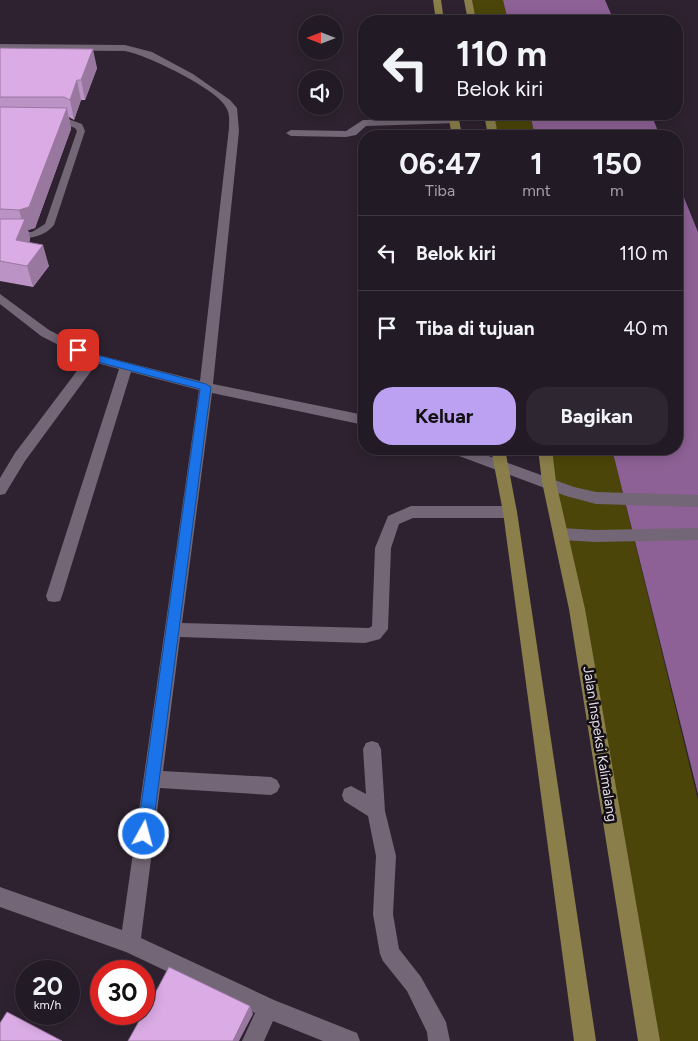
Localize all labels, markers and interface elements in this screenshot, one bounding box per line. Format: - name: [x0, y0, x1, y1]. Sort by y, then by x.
- north arrow: [298, 15, 342, 60]
- map controls: [298, 15, 343, 115]
- text: 110 m: [456, 33, 547, 75]
- icon: left: [373, 35, 438, 100]
- button: sound: [298, 70, 343, 115]
- text: Belok kiri: [456, 75, 543, 102]
- text: 06:47: [399, 145, 481, 182]
- text: 1: [530, 145, 543, 182]
- text: 150: [592, 145, 642, 182]
- text: Tiba: [425, 181, 455, 200]
- text: mnt: [522, 181, 551, 200]
- text: m: [610, 181, 624, 200]
- icon: left: [373, 239, 401, 267]
- text: Belok kiri: [416, 242, 496, 265]
- text: 110 m: [619, 242, 668, 265]
- icon: arrive: [373, 314, 401, 342]
- text: Tiba di tujuan: [416, 317, 535, 340]
- text: 40 m: [623, 317, 668, 340]
- pin: [57, 329, 99, 371]
- icon: arrive: [64, 336, 92, 364]
- button: Keluar: [373, 387, 516, 445]
- button: Bagikan: [526, 387, 668, 445]
- street label: Jalan Inspeksi Kalimalang: [579, 665, 621, 823]
- position arrow: [117, 807, 169, 859]
- speed limit sign: 30: [90, 960, 155, 1025]
- text: 20: [32, 971, 63, 1001]
- text: km/h: [34, 998, 61, 1012]

